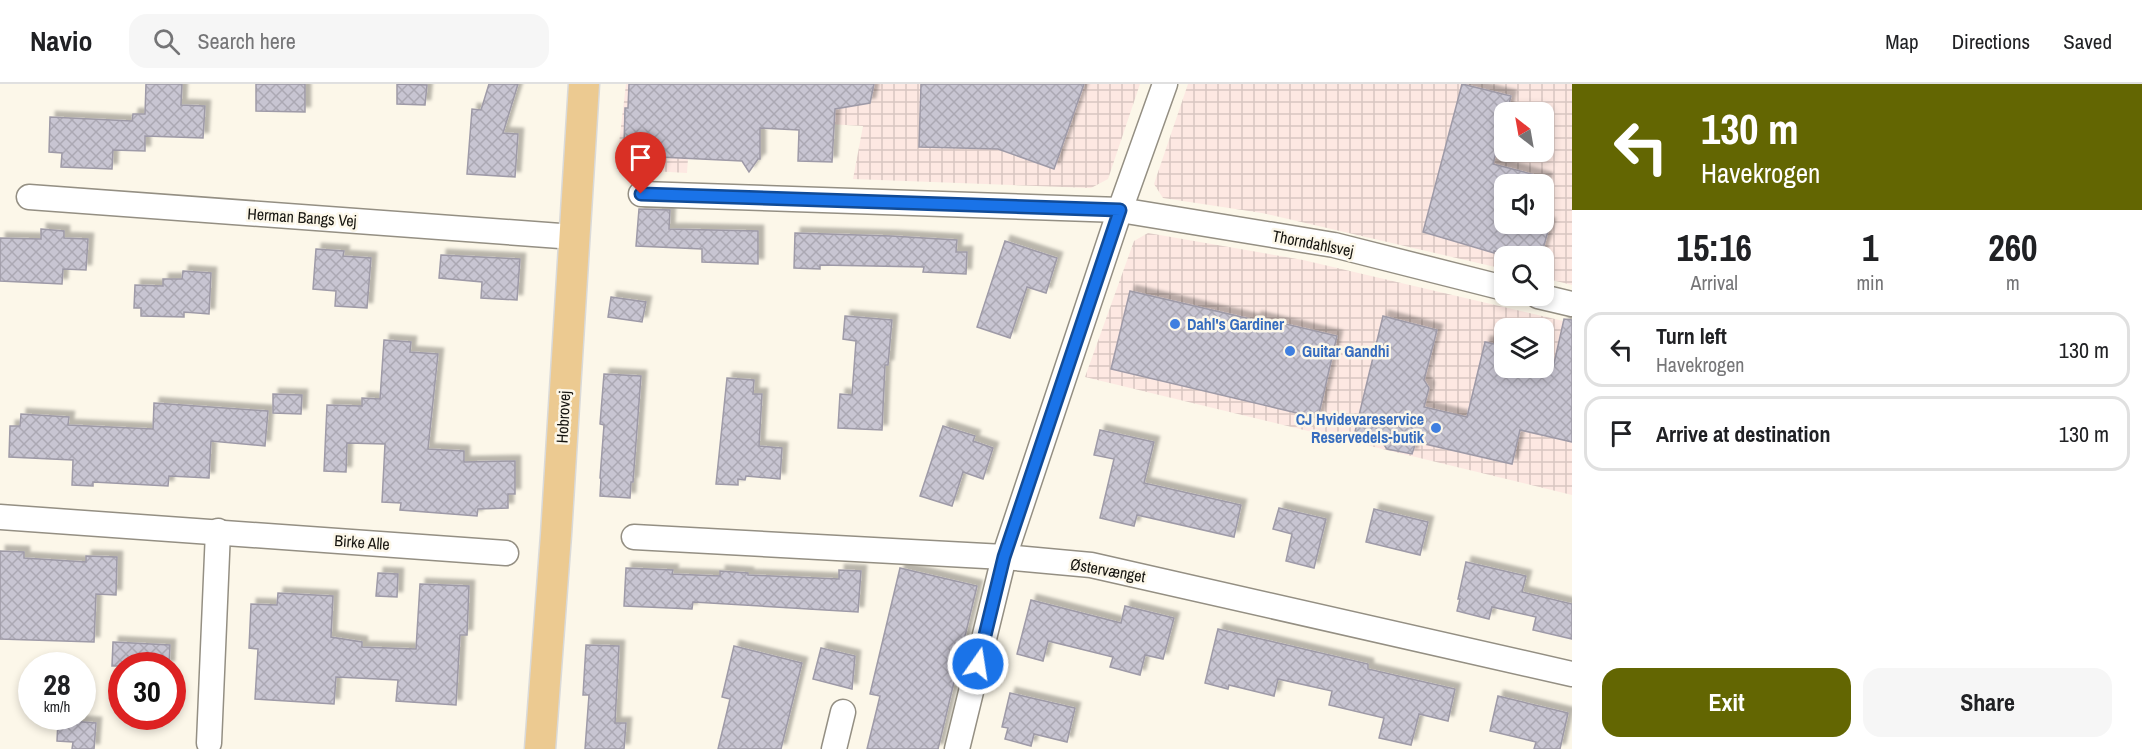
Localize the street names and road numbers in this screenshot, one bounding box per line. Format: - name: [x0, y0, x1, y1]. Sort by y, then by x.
- street label: Herman Bangs Vej: [247, 202, 357, 232]
- street label: Thorndahlsvej: [1270, 224, 1356, 262]
- street label: Hobrovej: [551, 390, 575, 444]
- street label: Birke Alle: [334, 529, 390, 555]
- street label: Østervænget: [1069, 553, 1148, 587]

